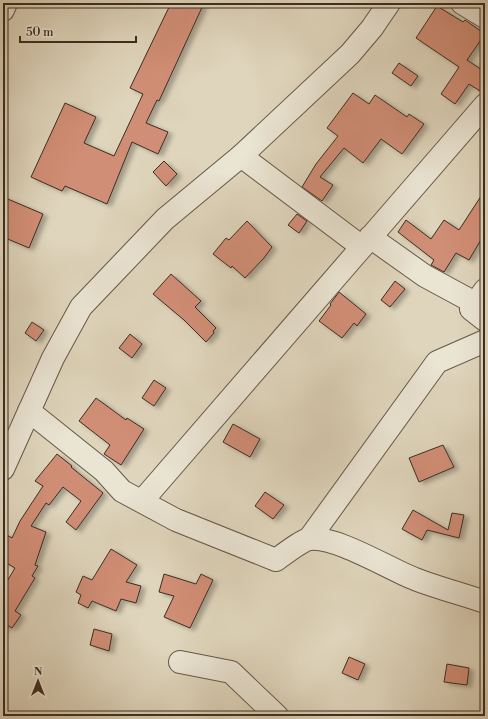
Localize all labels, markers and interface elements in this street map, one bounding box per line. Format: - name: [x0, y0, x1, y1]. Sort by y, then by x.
- scale bar: [20, 18, 136, 44]
- text: 50 m: [26, 25, 54, 40]
- north arrow: [18, 661, 58, 701]
- text: N: [34, 665, 43, 679]

